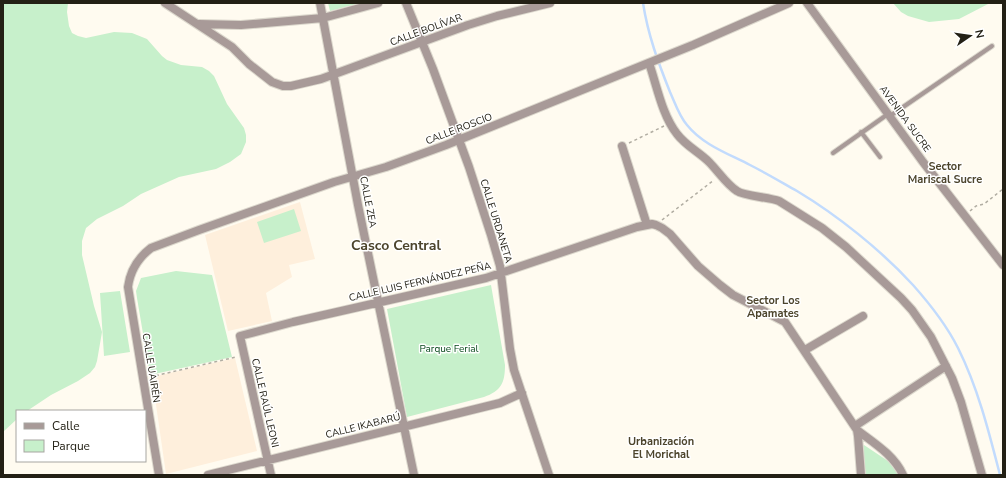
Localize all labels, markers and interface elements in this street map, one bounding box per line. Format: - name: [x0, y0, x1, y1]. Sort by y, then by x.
- street label: CALLE BOLÍVAR: [388, 10, 464, 50]
- north arrow: [950, 16, 990, 56]
- text: N: [971, 28, 987, 40]
- street label: AVENIDA SUCRE: [876, 83, 934, 155]
- street label: CALLE ROSCIO: [424, 110, 495, 148]
- district label: Sector Mariscal Sucre: [908, 159, 982, 187]
- street label: CALLE ZEA: [356, 175, 380, 230]
- street label: CALLE URDANETA: [477, 177, 516, 265]
- district label: Casco Central: [351, 236, 441, 255]
- street label: CALLE LUIS FERNÁNDEZ PEÑA: [348, 259, 493, 305]
- district label: Sector Los Apamates: [746, 293, 800, 321]
- street label: CALLE UAIRÉN: [139, 332, 163, 404]
- park label: Parque Ferial: [419, 342, 479, 356]
- street label: CALLE RAÚL LEONI: [248, 357, 282, 449]
- legend: [16, 410, 146, 462]
- street label: CALLE IKABARÚ: [324, 410, 402, 442]
- text: Calle: [52, 418, 80, 434]
- district label: Urbanización El Morichal: [628, 434, 694, 462]
- text: Parque: [52, 438, 90, 454]

